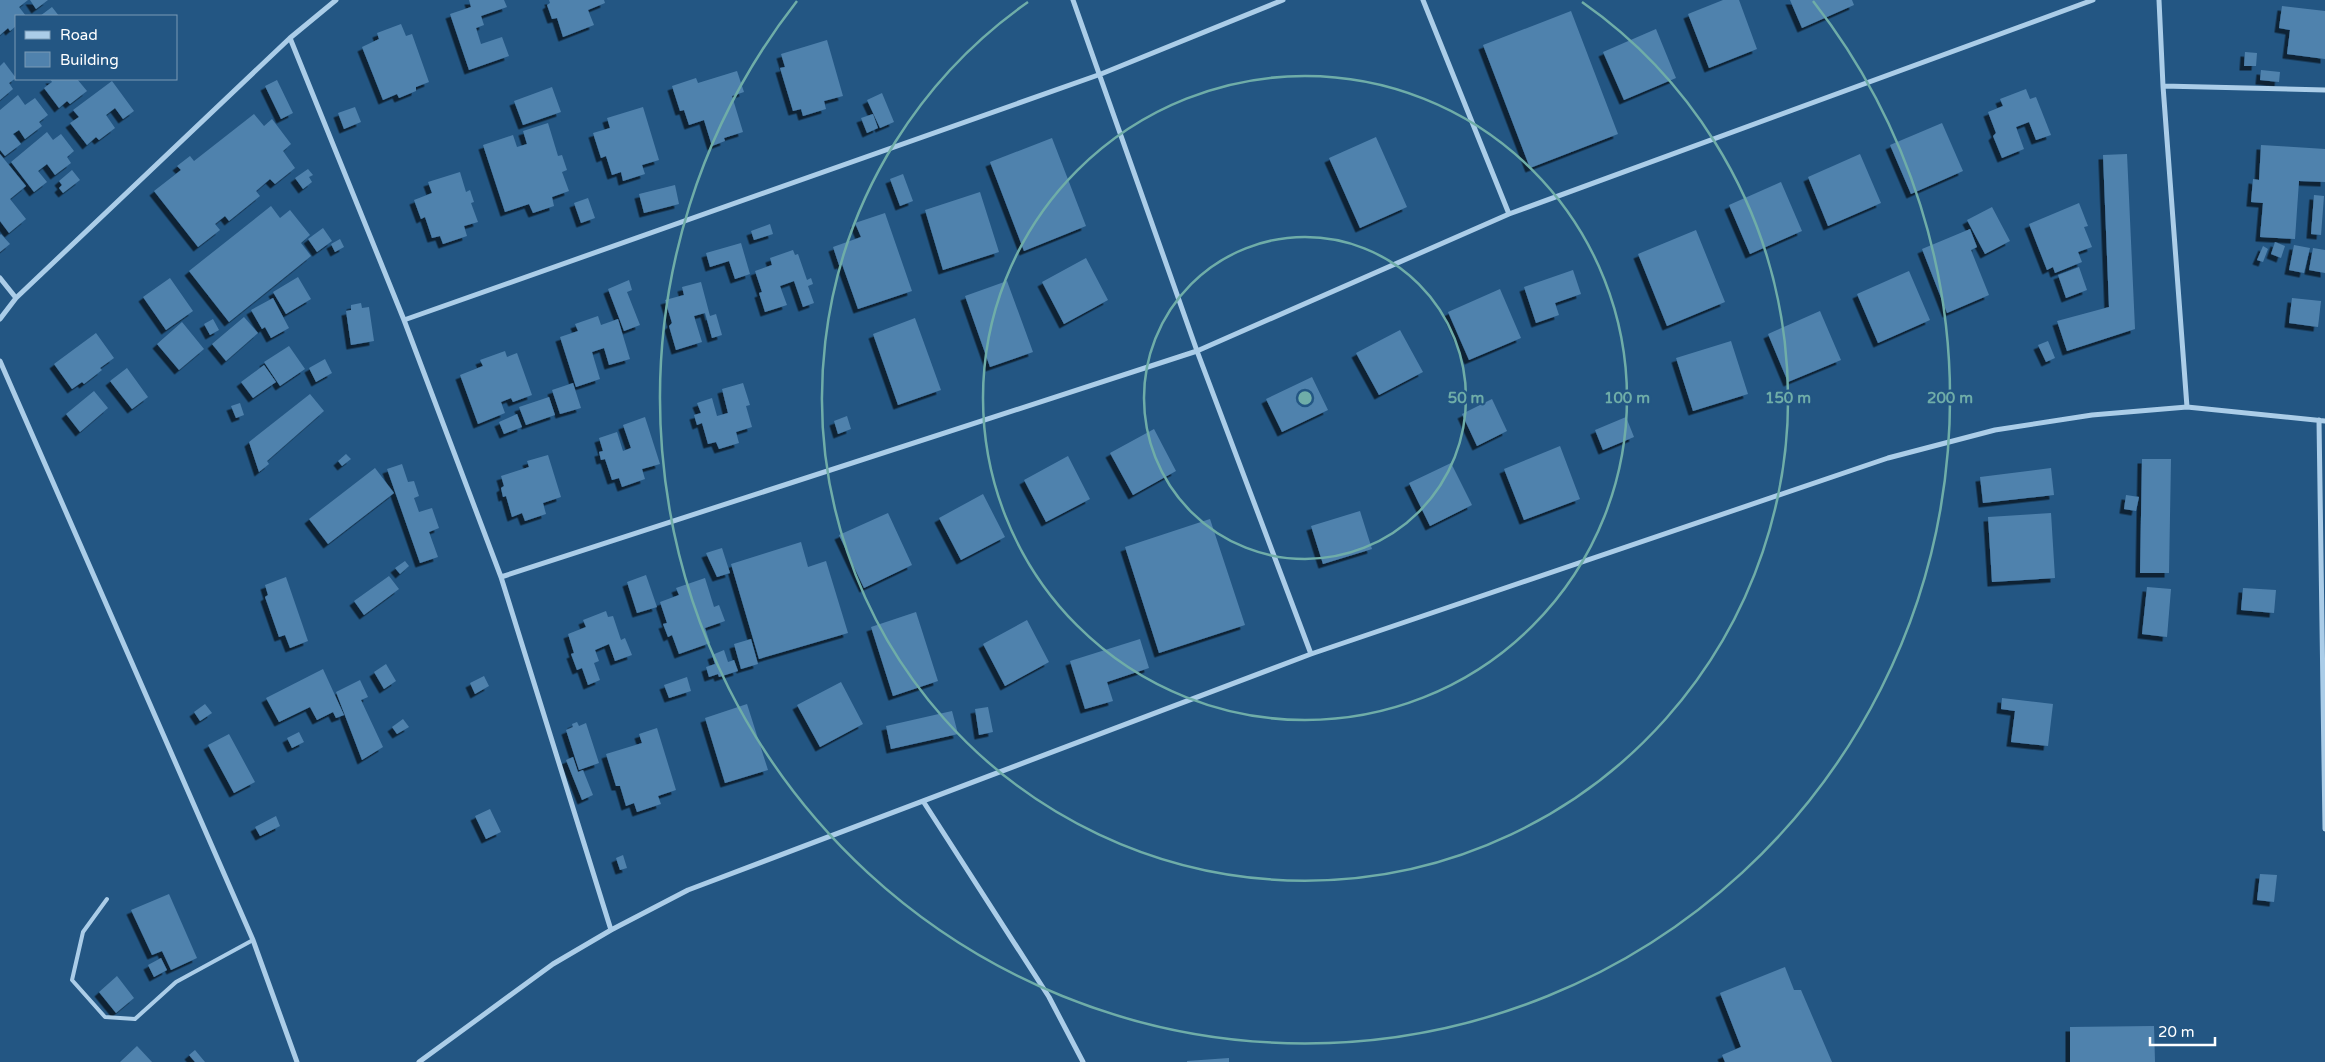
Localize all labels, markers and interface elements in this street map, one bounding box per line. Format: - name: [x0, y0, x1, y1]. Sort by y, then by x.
- legend: [15, 15, 178, 80]
- text: Road: [60, 26, 98, 44]
- text: Building: [60, 51, 119, 69]
- centre of rings: [1296, 389, 1314, 407]
- text: 50 m: [1448, 389, 1484, 407]
- text: 100 m: [1604, 389, 1650, 407]
- text: 150 m: [1765, 389, 1811, 407]
- text: 200 m: [1927, 389, 1973, 407]
- scale bar: [2150, 1014, 2215, 1046]
- text: 20 m: [2158, 1023, 2195, 1041]

